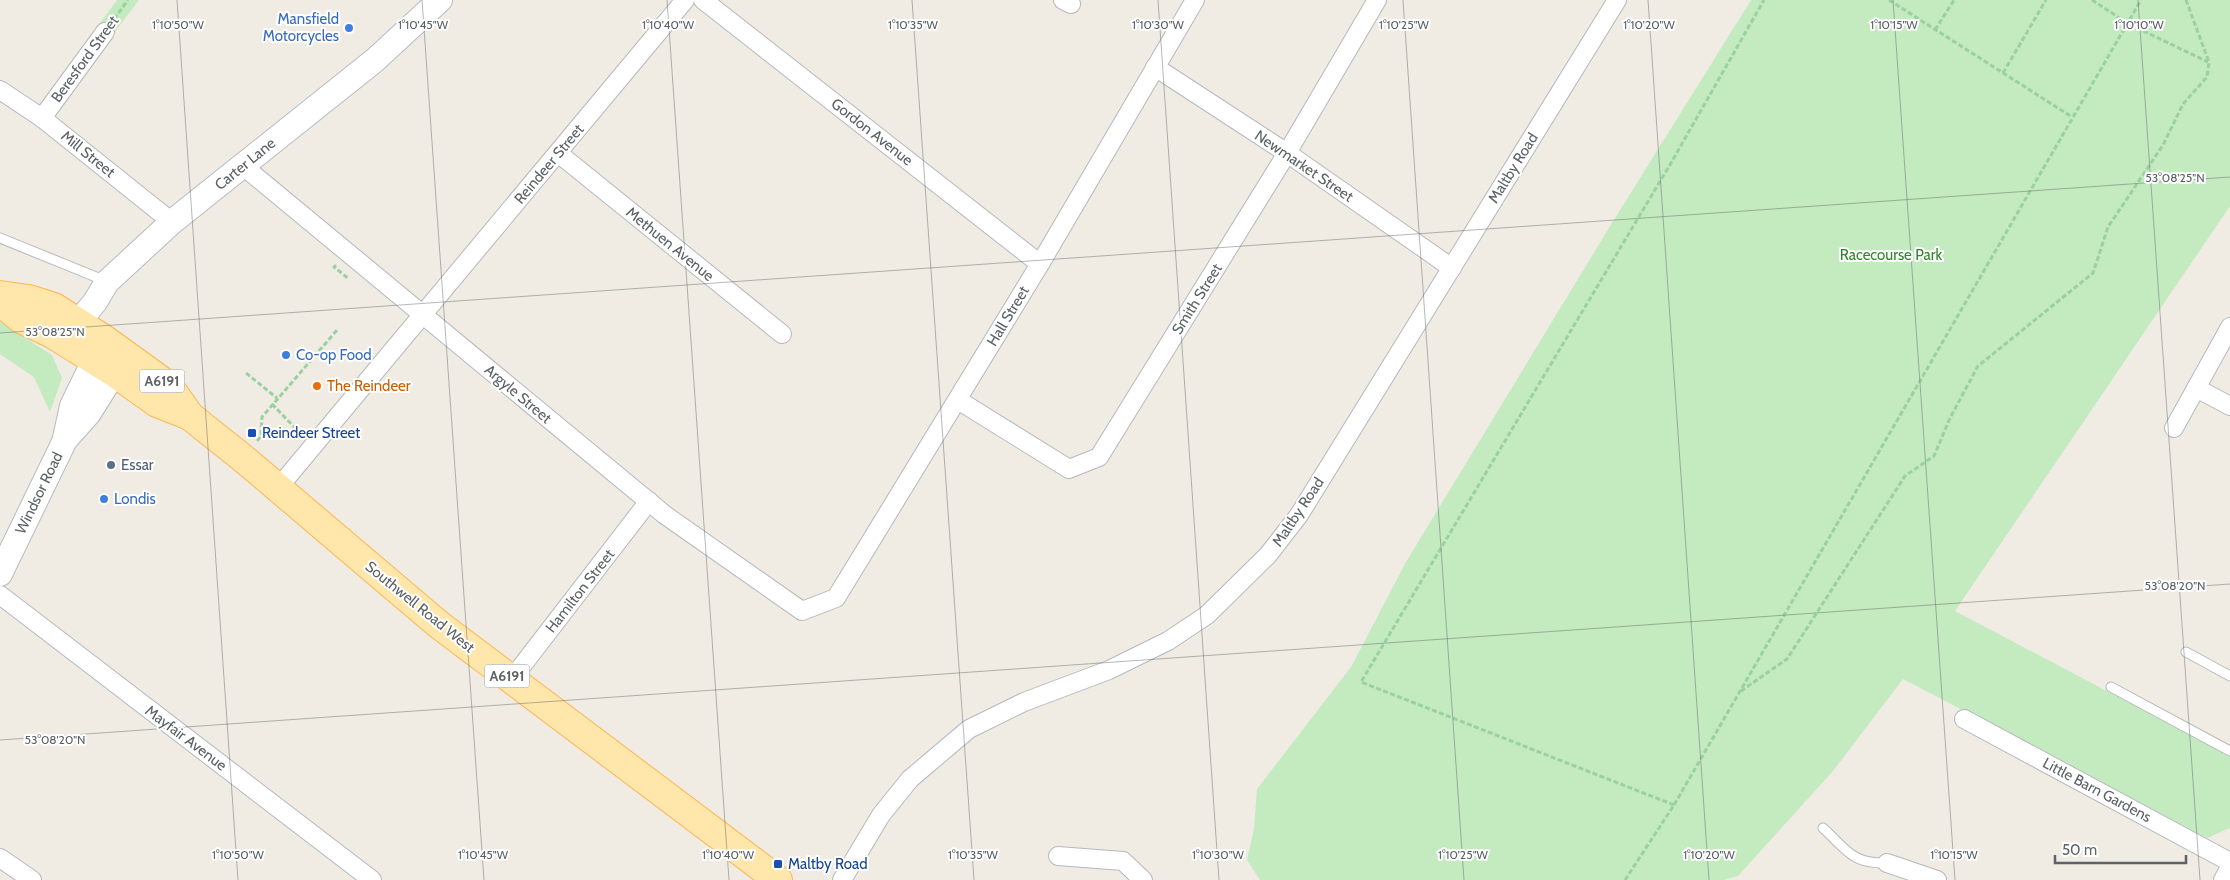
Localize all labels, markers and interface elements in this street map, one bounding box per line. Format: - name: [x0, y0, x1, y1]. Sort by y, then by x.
- place label: Mansfield Motorcycles: [263, 10, 339, 45]
- street label: Beresford Street: [47, 12, 123, 106]
- text: 1°10'50"W: [152, 17, 205, 32]
- text: 1°10'45"W: [398, 17, 449, 32]
- text: 1°10'40"W: [642, 17, 695, 32]
- text: 1°10'35"W: [888, 17, 939, 32]
- text: 1°10'30"W: [1132, 17, 1185, 32]
- text: 1°10'25"W: [1379, 17, 1430, 32]
- text: 1°10'20"W: [1623, 17, 1675, 32]
- text: 1°10'15"W: [1870, 17, 1918, 32]
- text: 1°10'10"W: [2114, 17, 2164, 32]
- marker: Mansfield Motorcycles: [343, 22, 355, 34]
- street label: Gordon Avenue: [828, 95, 917, 170]
- street label: Reindeer Street: [510, 121, 588, 207]
- street label: Newmarket Street: [1251, 126, 1357, 206]
- street label: Mill Street: [57, 127, 119, 181]
- street label: Maltby Road: [1484, 130, 1542, 206]
- street label: Carter Lane: [211, 134, 279, 194]
- text: 53°08'25"N: [2145, 170, 2205, 185]
- street label: Methuen Avenue: [622, 203, 718, 285]
- park label: Racecourse Park: [1840, 246, 1942, 264]
- street label: Smith Street: [1168, 260, 1226, 338]
- street label: Hall Street: [983, 283, 1033, 349]
- text: 53°08'25"N: [25, 324, 85, 339]
- place label: Co-op Food: [296, 346, 372, 364]
- marker: Co-op Food: [280, 349, 292, 361]
- street label: Argyle Street: [481, 361, 555, 427]
- road number: A6191: [140, 370, 184, 392]
- place label: The Reindeer: [327, 377, 411, 395]
- marker: The Reindeer: [311, 380, 323, 392]
- place label: Reindeer Street: [262, 424, 360, 442]
- marker: Reindeer Street: [246, 427, 258, 439]
- street label: Windsor Road: [11, 449, 67, 537]
- place label: Essar: [121, 456, 154, 474]
- marker: Essar: [105, 459, 117, 471]
- street label: Maltby Road: [1268, 474, 1328, 550]
- place label: Londis: [114, 490, 156, 508]
- marker: Londis: [98, 493, 110, 505]
- street label: Hamilton Street: [542, 546, 618, 636]
- street label: Southwell Road West: [362, 557, 478, 657]
- text: 53°08'20"N: [2144, 578, 2206, 593]
- road number: A6191: [484, 664, 530, 688]
- street label: Mayfair Avenue: [142, 701, 231, 775]
- text: 53°08'20"N: [24, 732, 86, 747]
- street label: Little Barn Gardens: [2040, 754, 2154, 826]
- scale bar: [2055, 832, 2186, 864]
- text: 50 m: [2062, 841, 2097, 859]
- text: 1°10'50"W: [212, 847, 265, 862]
- text: 1°10'45"W: [458, 847, 509, 862]
- text: 1°10'40"W: [702, 847, 755, 862]
- text: 1°10'35"W: [948, 847, 999, 862]
- text: 1°10'30"W: [1192, 847, 1245, 862]
- text: 1°10'25"W: [1438, 847, 1489, 862]
- text: 1°10'20"W: [1683, 847, 1735, 862]
- text: 1°10'15"W: [1930, 847, 1978, 862]
- place label: Maltby Road: [788, 855, 867, 873]
- marker: Maltby Road: [772, 858, 784, 870]

